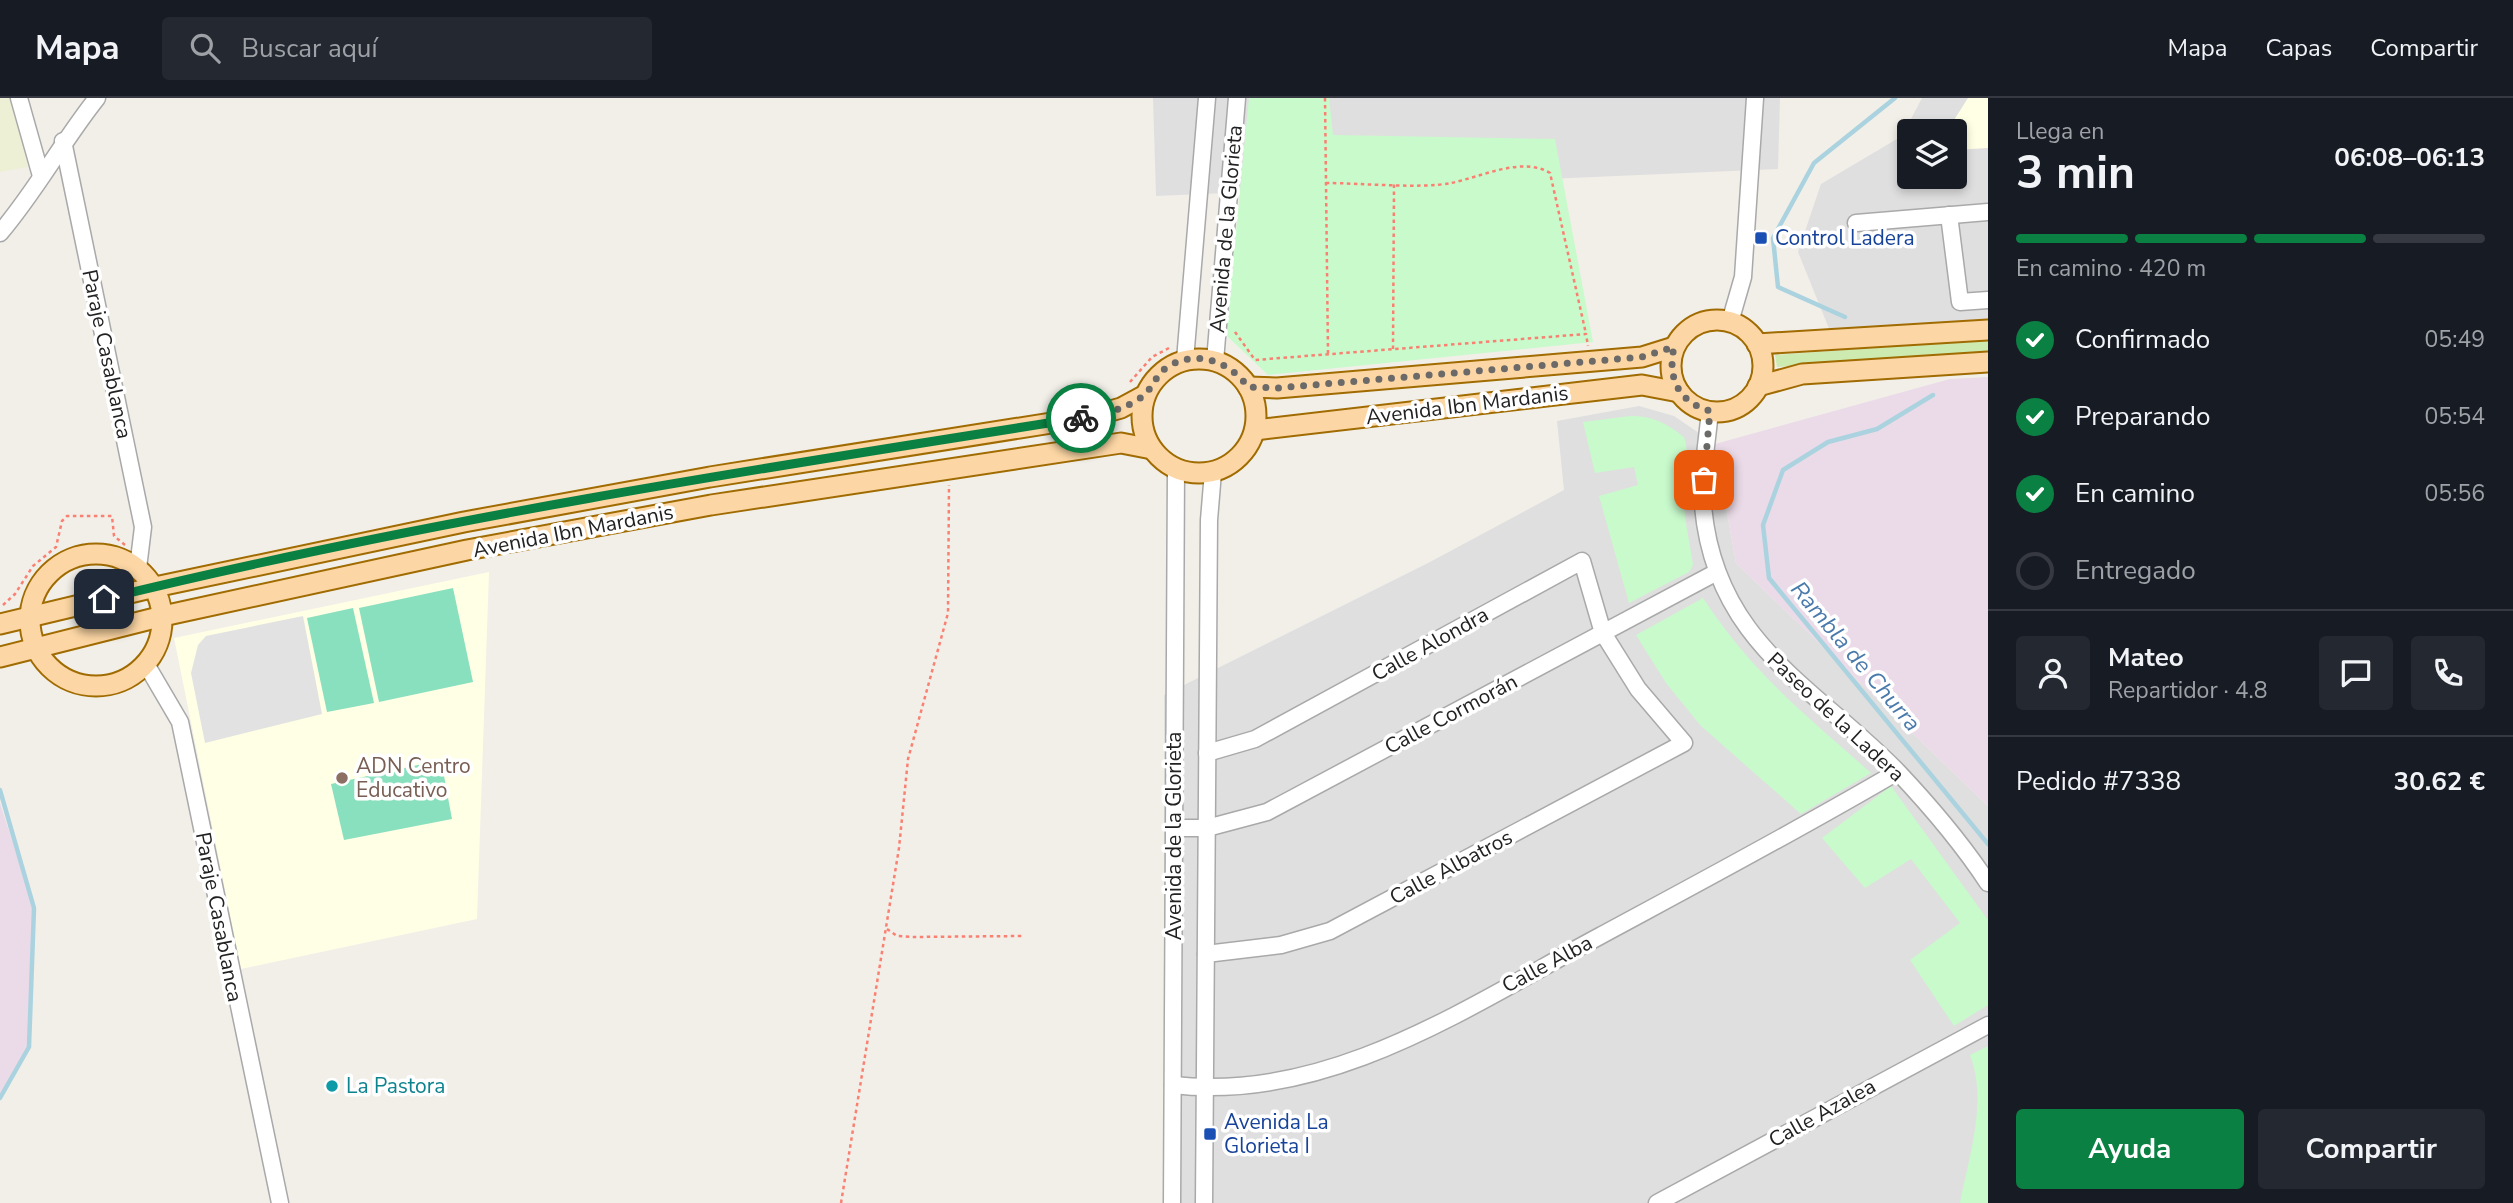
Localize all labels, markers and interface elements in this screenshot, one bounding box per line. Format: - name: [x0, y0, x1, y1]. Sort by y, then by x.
- search box: [162, 17, 652, 80]
- text: Mapa: [35, 26, 120, 71]
- icon: search: [186, 29, 224, 67]
- text: Buscar aquí: [242, 31, 377, 66]
- text: Mapa: [2168, 32, 2228, 64]
- text: Capas: [2266, 32, 2332, 64]
- text: Compartir: [2370, 32, 2478, 64]
- text: Llega en: [2016, 116, 2104, 147]
- map controls: [1897, 119, 1967, 189]
- button: layers: [1897, 119, 1967, 189]
- street label: Avenida de la Glorieta: [1203, 124, 1249, 334]
- text: 06:08–06:13: [2334, 140, 2485, 175]
- text: 3 min: [2016, 141, 2135, 204]
- place label: Control Ladera: [1775, 224, 1915, 252]
- marker: Control Ladera: [1753, 230, 1769, 246]
- text: En camino · 420 m: [2016, 253, 2206, 284]
- street label: Paraje Casablanca: [75, 267, 139, 441]
- icon: check: [2016, 321, 2054, 359]
- text: Confirmado: [2075, 322, 2210, 357]
- text: 05:49: [2425, 324, 2485, 355]
- street label: Avenida Ibn Mardanis: [1364, 379, 1570, 431]
- courier: [1046, 383, 1116, 453]
- icon: check: [2016, 398, 2054, 436]
- icon: bike: [1062, 399, 1100, 437]
- text: Preparando: [2075, 399, 2210, 434]
- text: 05:54: [2425, 401, 2485, 432]
- pin: [1674, 450, 1734, 510]
- icon: bag: [1685, 461, 1723, 499]
- icon: check: [2016, 475, 2054, 513]
- text: En camino: [2075, 476, 2195, 511]
- text: 05:56: [2425, 478, 2485, 509]
- street label: Avenida Ibn Mardanis: [470, 498, 676, 564]
- text: Entregado: [2075, 553, 2196, 588]
- pin: [74, 569, 134, 629]
- water label: Rambla de Churra: [1784, 575, 1928, 738]
- icon: home: [85, 580, 123, 618]
- street label: Calle Alondra: [1367, 600, 1493, 688]
- button: person: [2016, 636, 2090, 710]
- button: chat: [2319, 636, 2393, 710]
- button: phone: [2411, 636, 2485, 710]
- text: Mateo: [2108, 640, 2184, 675]
- street label: Paseo de la Ladera: [1761, 646, 1911, 788]
- street label: Calle Cormorán: [1380, 667, 1522, 761]
- text: Repartidor · 4.8: [2108, 675, 2268, 706]
- street label: Avenida de la Glorieta: [1160, 732, 1188, 940]
- place label: ADN Centro Educativo: [356, 752, 471, 804]
- text: Pedido #7338: [2016, 764, 2181, 799]
- text: 30.62 €: [2394, 764, 2485, 799]
- marker: ADN Centro Educativo: [334, 770, 350, 786]
- street label: Calle Albatros: [1385, 823, 1517, 911]
- street label: Paraje Casablanca: [189, 830, 249, 1004]
- street label: Calle Alba: [1497, 928, 1597, 1000]
- place label: La Pastora: [346, 1072, 445, 1100]
- street label: Calle Azalea: [1763, 1072, 1881, 1154]
- marker: La Pastora: [324, 1078, 340, 1094]
- place label: Avenida La Glorieta I: [1224, 1108, 1329, 1160]
- button: Ayuda: [2016, 1109, 2244, 1189]
- button: Compartir: [2258, 1109, 2485, 1189]
- marker: Avenida La Glorieta I: [1202, 1126, 1218, 1142]

